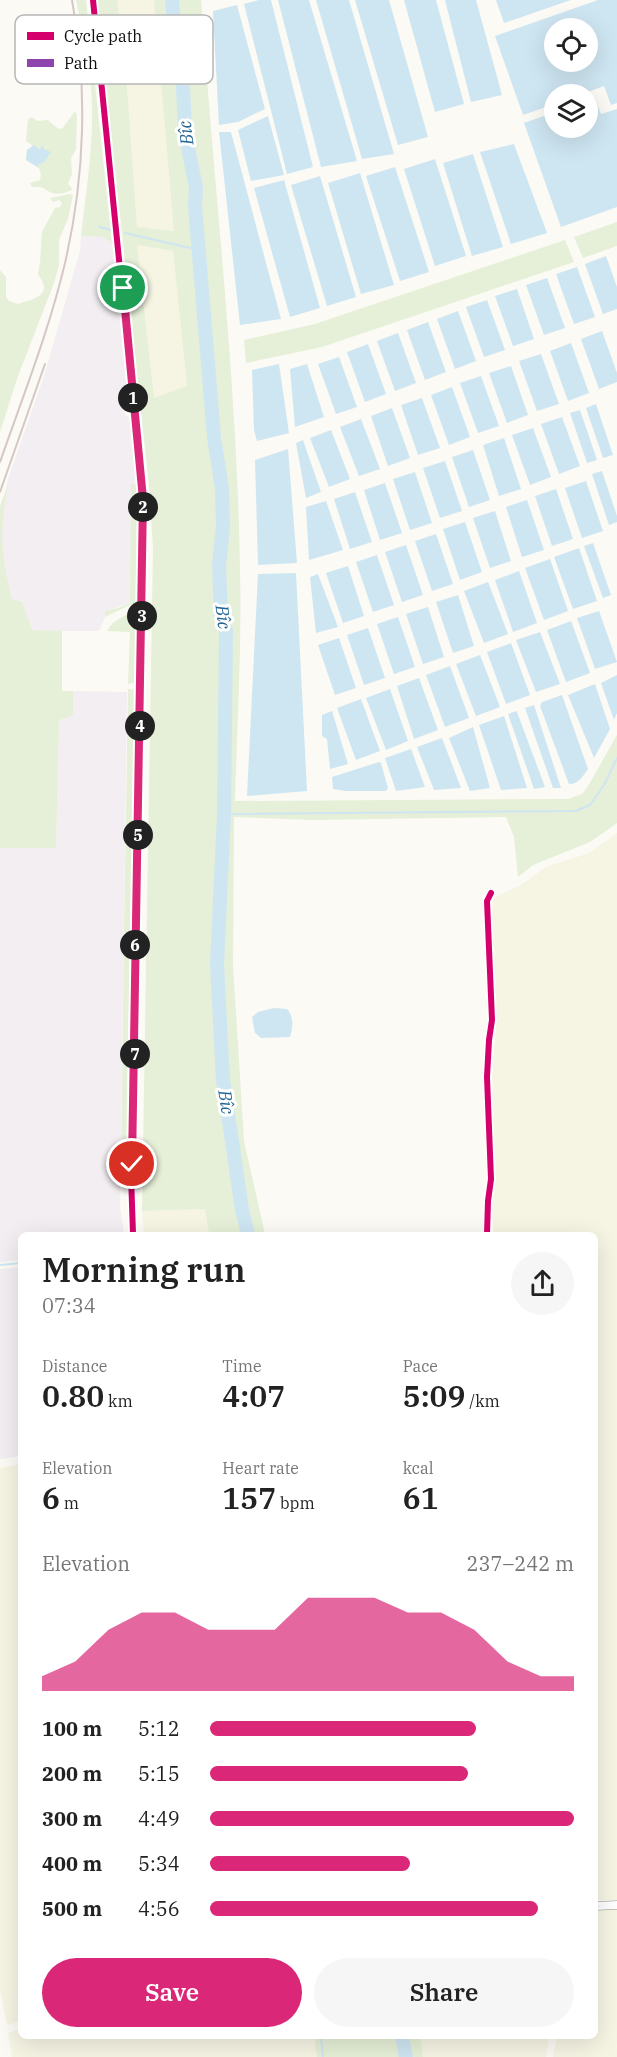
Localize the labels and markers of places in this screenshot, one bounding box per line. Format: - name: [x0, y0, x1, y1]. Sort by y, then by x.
- pin: [97, 262, 148, 313]
- pin: 1: [118, 383, 148, 413]
- pin: 2: [128, 492, 158, 522]
- pin: 3: [127, 601, 157, 631]
- pin: 4: [125, 711, 155, 741]
- pin: 5: [123, 820, 153, 850]
- pin: 6: [120, 930, 150, 960]
- pin: 7: [120, 1039, 150, 1069]
- pin: [106, 1138, 157, 1189]

